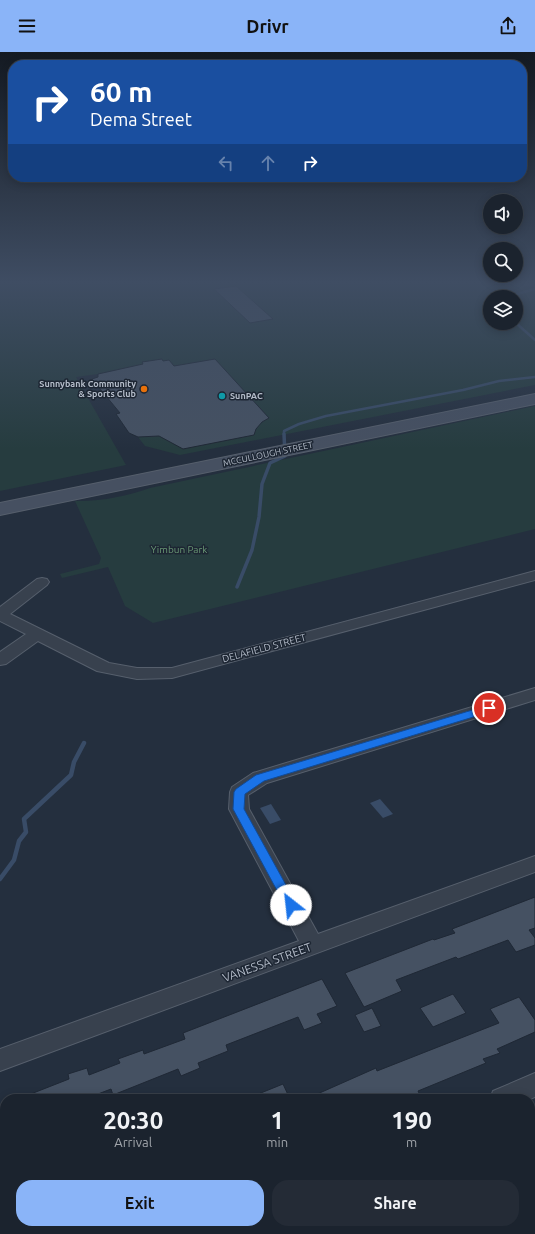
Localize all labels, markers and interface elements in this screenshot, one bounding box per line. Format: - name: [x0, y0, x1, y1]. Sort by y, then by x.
- icon: menu: [16, 15, 38, 37]
- icon: share: [497, 15, 519, 37]
- text: Drivr: [246, 16, 289, 36]
- icon: right: [24, 76, 76, 128]
- text: 60 m: [90, 76, 152, 107]
- text: Dema Street: [90, 109, 192, 129]
- icon: left: [215, 152, 237, 174]
- icon: ahead: [257, 152, 279, 174]
- icon: right: [299, 152, 321, 174]
- map controls: [483, 194, 523, 330]
- button: sound: [483, 194, 523, 234]
- button: search: [483, 242, 523, 282]
- button: layers: [483, 290, 523, 330]
- place label: Sunnybank Community & Sports Club: [39, 379, 136, 399]
- marker: Sunnybank Community & Sports Club: [139, 384, 149, 394]
- marker: SunPAC: [217, 391, 227, 401]
- place label: SunPAC: [230, 391, 263, 401]
- street label: MCCULLOUGH STREET: [222, 440, 314, 468]
- park label: Yimbun Park: [151, 544, 207, 555]
- street label: DELAFIELD STREET: [221, 631, 307, 664]
- pin: [472, 691, 506, 725]
- icon: arrive: [478, 697, 500, 719]
- position arrow: [270, 884, 312, 926]
- street label: VANESSA STREET: [221, 940, 314, 984]
- text: 20:30: [103, 1107, 163, 1134]
- text: 1: [270, 1107, 284, 1134]
- text: 190: [391, 1107, 432, 1134]
- text: Arrival: [114, 1135, 152, 1149]
- text: min: [266, 1135, 288, 1149]
- text: m: [406, 1135, 417, 1149]
- button: Exit: [16, 1180, 264, 1226]
- button: Share: [272, 1180, 519, 1226]

